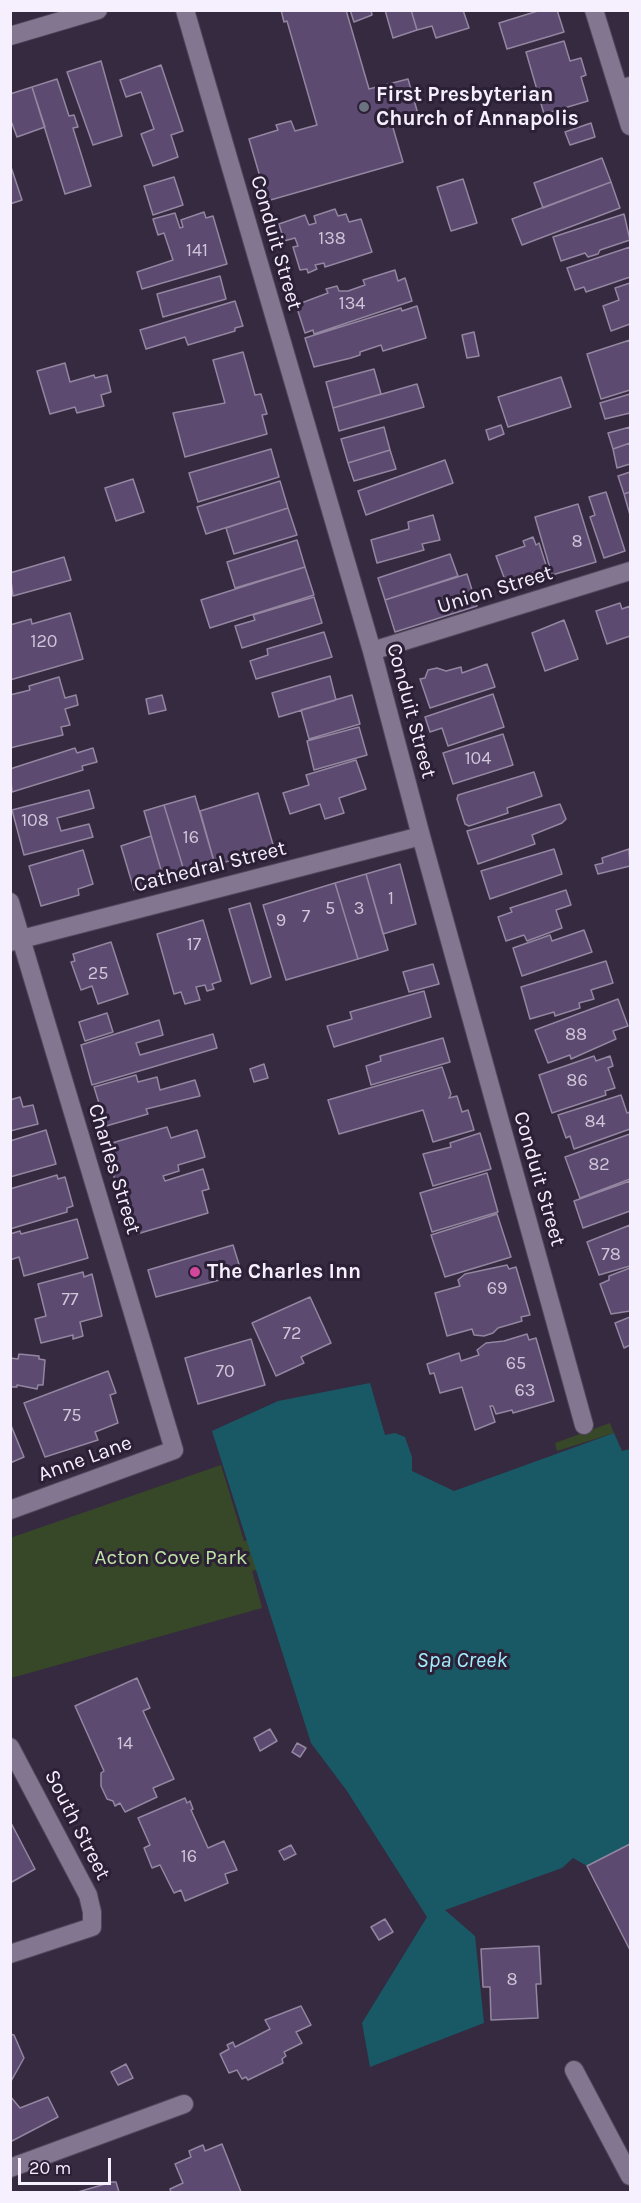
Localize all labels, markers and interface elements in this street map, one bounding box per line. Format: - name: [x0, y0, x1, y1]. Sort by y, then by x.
- place label: First Presbyterian Church of Annapolis: [376, 82, 579, 132]
- marker: First Presbyterian Church of Annapolis: [357, 100, 371, 114]
- street label: Conduit Street: [245, 173, 307, 313]
- house number: 138: [318, 228, 346, 250]
- house number: 141: [186, 240, 208, 262]
- house number: 134: [339, 293, 365, 315]
- house number: 8: [571, 531, 583, 553]
- street label: Union Street: [434, 560, 556, 620]
- house number: 120: [30, 631, 58, 653]
- street label: Conduit Street: [381, 641, 441, 781]
- house number: 104: [465, 748, 491, 770]
- house number: 108: [21, 810, 49, 832]
- house number: 16: [183, 827, 199, 849]
- street label: Cathedral Street: [131, 836, 289, 898]
- house number: 1: [388, 888, 394, 910]
- house number: 5: [325, 898, 335, 920]
- house number: 3: [354, 898, 364, 920]
- house number: 7: [302, 906, 310, 928]
- house number: 9: [276, 910, 286, 932]
- house number: 17: [187, 934, 201, 956]
- house number: 25: [88, 963, 108, 985]
- house number: 88: [565, 1024, 587, 1046]
- house number: 86: [566, 1070, 588, 1092]
- street label: Charles Street: [82, 1101, 146, 1237]
- street label: Conduit Street: [508, 1109, 570, 1249]
- house number: 84: [584, 1111, 606, 1133]
- house number: 82: [588, 1154, 610, 1176]
- house number: 78: [601, 1244, 621, 1266]
- place label: The Charles Inn: [207, 1259, 361, 1285]
- marker: The Charles Inn: [188, 1265, 202, 1279]
- house number: 69: [487, 1278, 507, 1300]
- house number: 77: [62, 1289, 78, 1311]
- house number: 72: [283, 1323, 301, 1345]
- house number: 65: [506, 1353, 526, 1375]
- house number: 70: [215, 1361, 235, 1383]
- house number: 63: [515, 1380, 535, 1402]
- house number: 75: [63, 1405, 81, 1427]
- street label: Anne Lane: [35, 1430, 135, 1488]
- park label: Acton Cove Park: [94, 1545, 248, 1571]
- water label: Spa Creek: [417, 1648, 507, 1674]
- house number: 14: [117, 1733, 133, 1755]
- street label: South Street: [39, 1766, 115, 1884]
- house number: 16: [181, 1846, 197, 1868]
- house number: 8: [506, 1969, 518, 1991]
- scale bar: [21, 2146, 114, 2184]
- text: 20 m: [29, 2157, 71, 2179]

